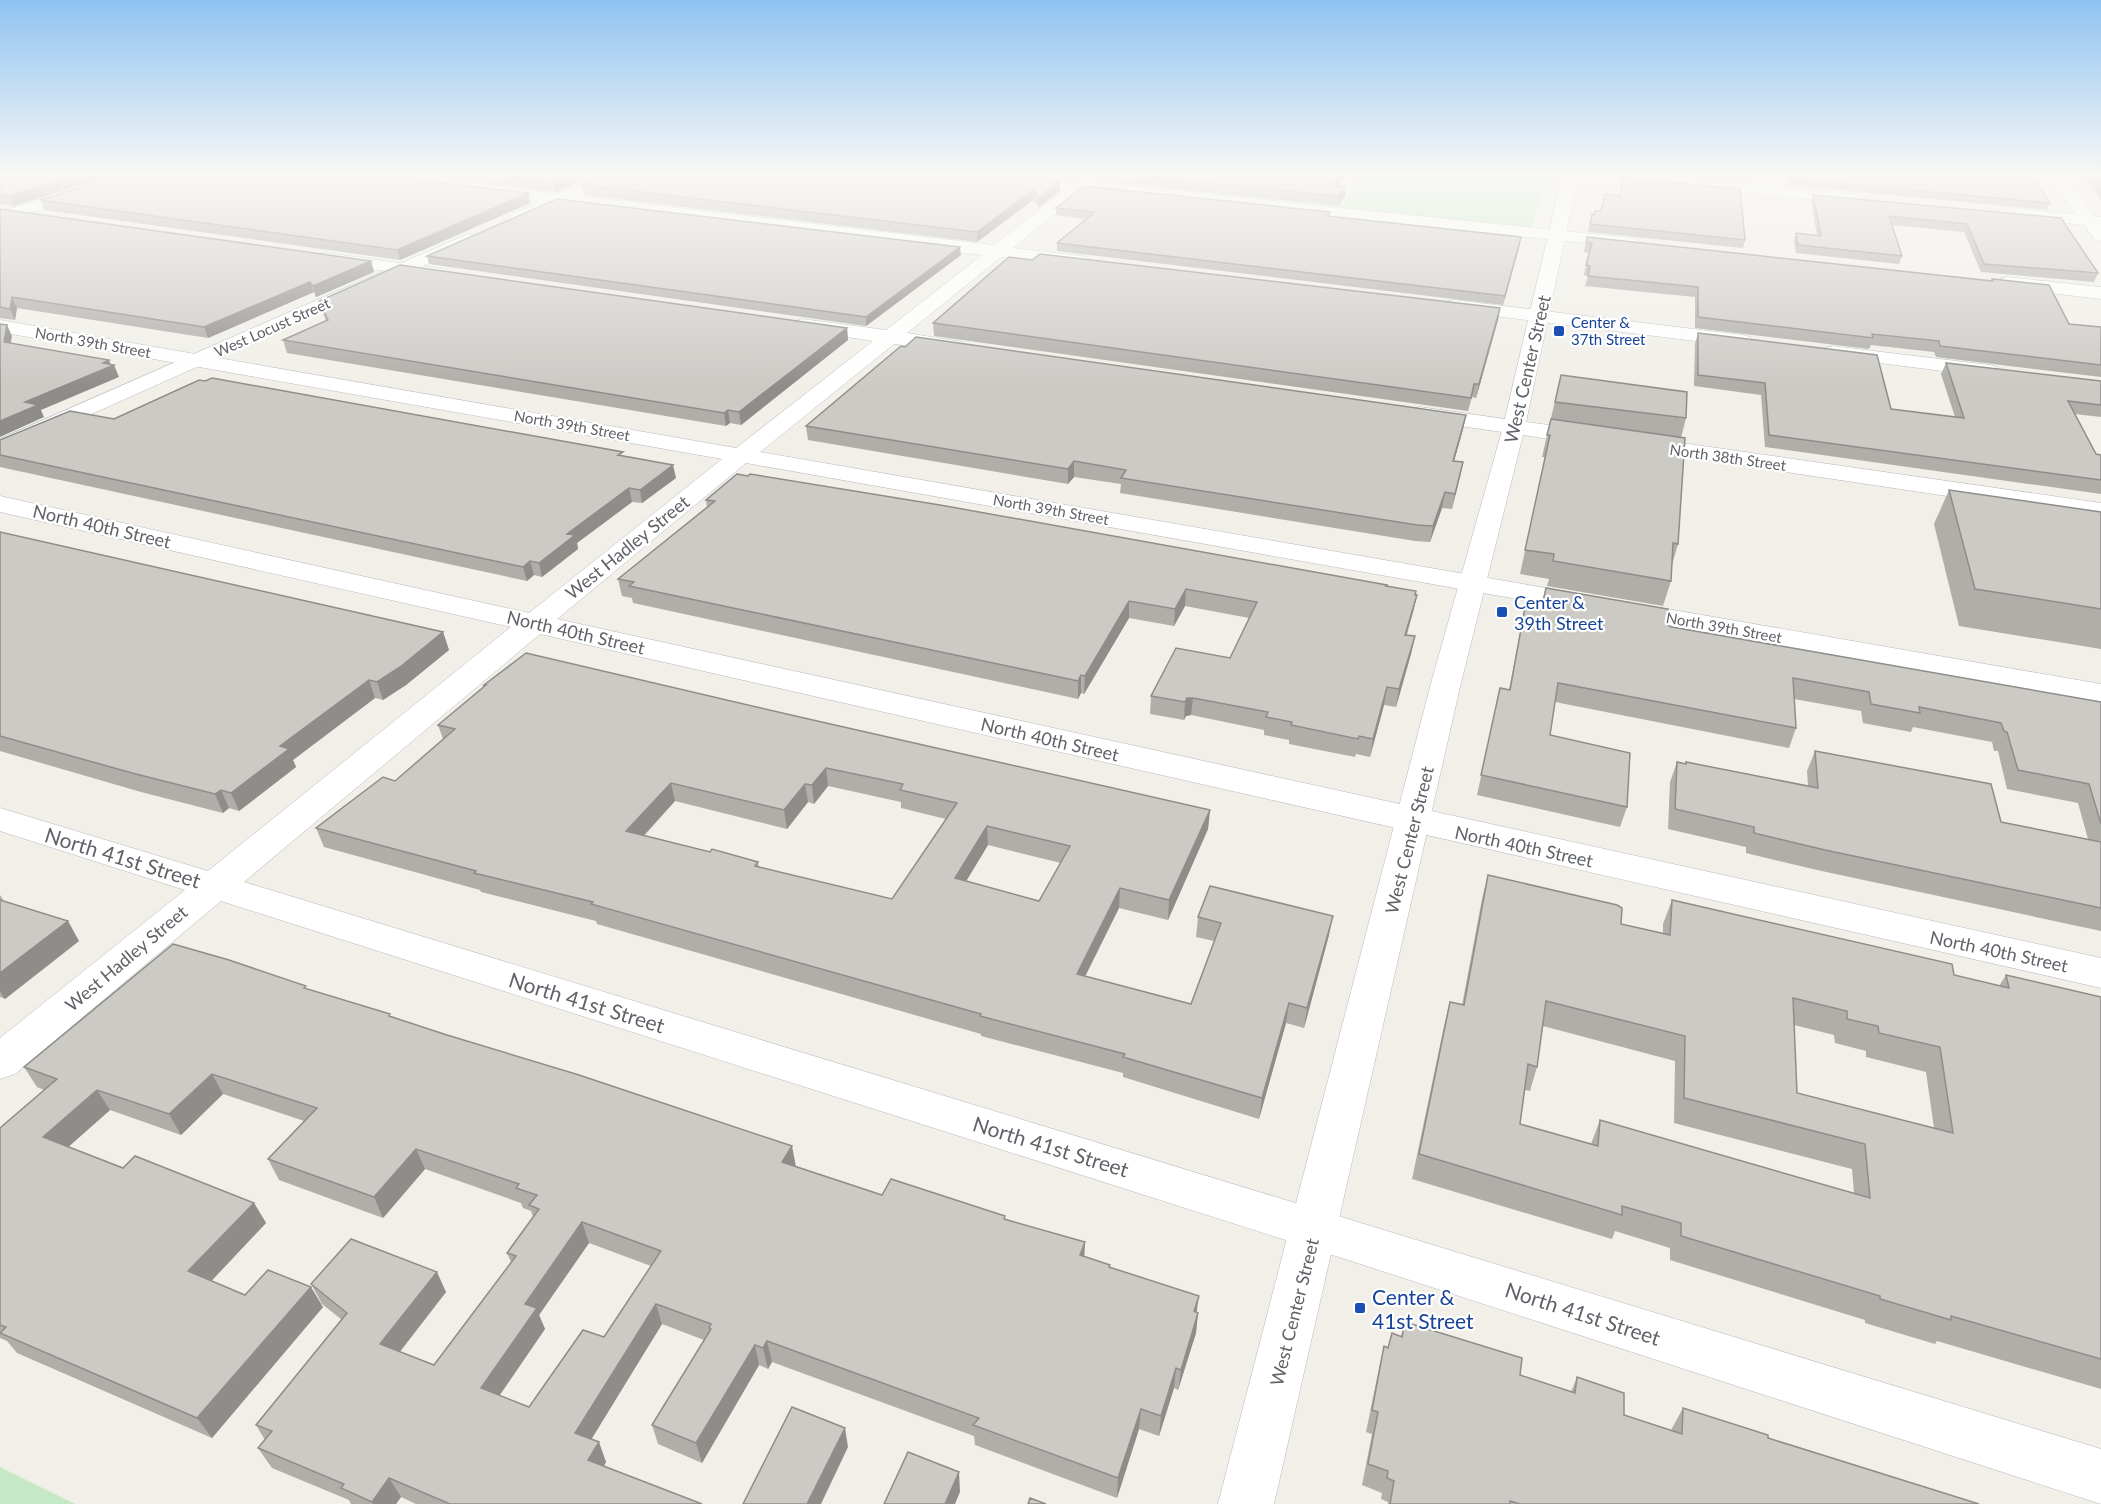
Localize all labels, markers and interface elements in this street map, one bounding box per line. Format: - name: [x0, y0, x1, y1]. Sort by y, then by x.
- street label: West Center Street: [1499, 292, 1555, 445]
- street label: West Locust Street: [211, 293, 333, 361]
- place label: Center & 37th Street: [1571, 313, 1646, 348]
- street label: North 39th Street: [34, 323, 153, 361]
- marker: Center & 37th Street: [1552, 324, 1566, 338]
- street label: North 39th Street: [513, 406, 632, 444]
- street label: North 38th Street: [1669, 440, 1788, 474]
- street label: West Hadley Street: [561, 490, 694, 604]
- street label: North 39th Street: [992, 490, 1111, 528]
- street label: North 40th Street: [31, 499, 174, 553]
- place label: Center & 39th Street: [1514, 591, 1604, 634]
- street label: North 40th Street: [505, 605, 648, 659]
- marker: Center & 39th Street: [1495, 605, 1509, 619]
- street label: North 39th Street: [1665, 608, 1784, 646]
- street label: North 40th Street: [979, 712, 1122, 766]
- street label: West Center Street: [1380, 763, 1438, 916]
- street label: North 41st Street: [42, 821, 204, 893]
- street label: North 40th Street: [1453, 821, 1596, 871]
- street label: West Hadley Street: [60, 900, 192, 1016]
- street label: North 40th Street: [1928, 926, 2071, 976]
- street label: North 41st Street: [506, 966, 668, 1038]
- street label: North 41st Street: [970, 1110, 1132, 1182]
- street label: West Center Street: [1265, 1235, 1323, 1388]
- street label: North 41st Street: [1502, 1276, 1664, 1350]
- place label: Center & 41st Street: [1372, 1284, 1474, 1333]
- marker: Center & 41st Street: [1353, 1301, 1367, 1315]

